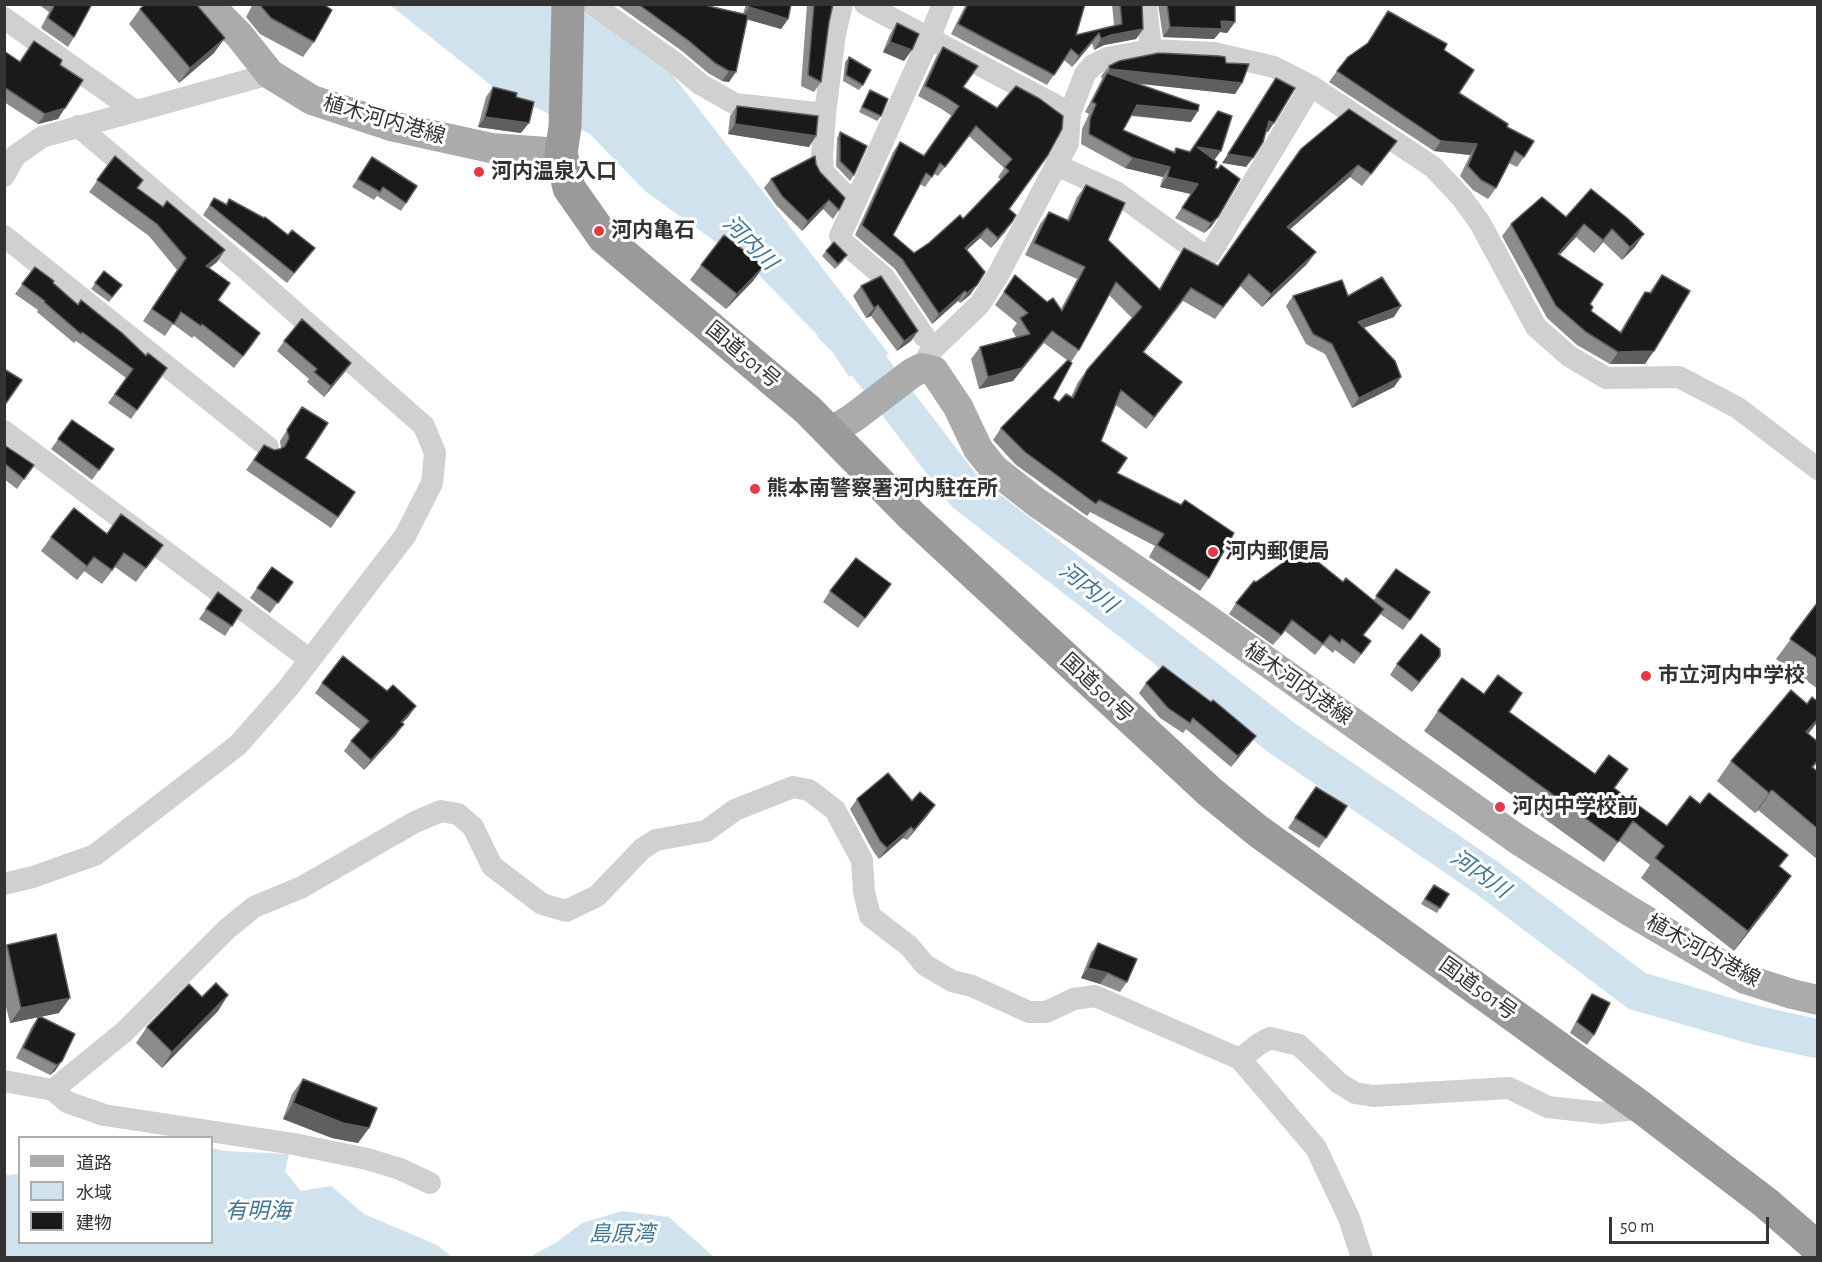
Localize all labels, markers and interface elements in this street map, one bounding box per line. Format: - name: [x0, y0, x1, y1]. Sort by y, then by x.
- street label: 植木河内港線: [320, 91, 448, 149]
- place label: 河内温泉入口: [491, 159, 617, 185]
- marker: 河内温泉入口: [472, 165, 486, 179]
- water label: 河内川: [717, 210, 783, 276]
- place label: 河内亀石: [611, 218, 695, 244]
- marker: 河内亀石: [592, 224, 606, 238]
- street label: 国道501号: [700, 316, 786, 394]
- place label: 熊本南警察署河内駐在所: [767, 476, 998, 502]
- marker: 熊本南警察署河内駐在所: [748, 482, 762, 496]
- place label: 河内郵便局: [1225, 539, 1330, 565]
- marker: 河内郵便局: [1206, 545, 1220, 559]
- water label: 河内川: [1054, 557, 1122, 619]
- street label: 植木河内港線: [1239, 638, 1357, 730]
- street label: 国道501号: [1055, 648, 1139, 728]
- place label: 市立河内中学校: [1658, 663, 1805, 689]
- marker: 市立河内中学校: [1639, 669, 1653, 683]
- place label: 河内中学校前: [1512, 794, 1638, 820]
- marker: 河内中学校前: [1493, 800, 1507, 814]
- water label: 河内川: [1445, 844, 1515, 904]
- street label: 植木河内港線: [1642, 909, 1764, 993]
- street label: 国道501号: [1434, 952, 1522, 1026]
- legend: [18, 1136, 213, 1244]
- text: 道路: [76, 1155, 112, 1173]
- text: 水域: [76, 1185, 112, 1203]
- water label: 有明海: [225, 1198, 291, 1224]
- scale bar: [1612, 1205, 1772, 1243]
- text: 建物: [76, 1215, 112, 1233]
- text: 50 m: [1620, 1218, 1654, 1236]
- water label: 島原湾: [589, 1221, 655, 1247]

